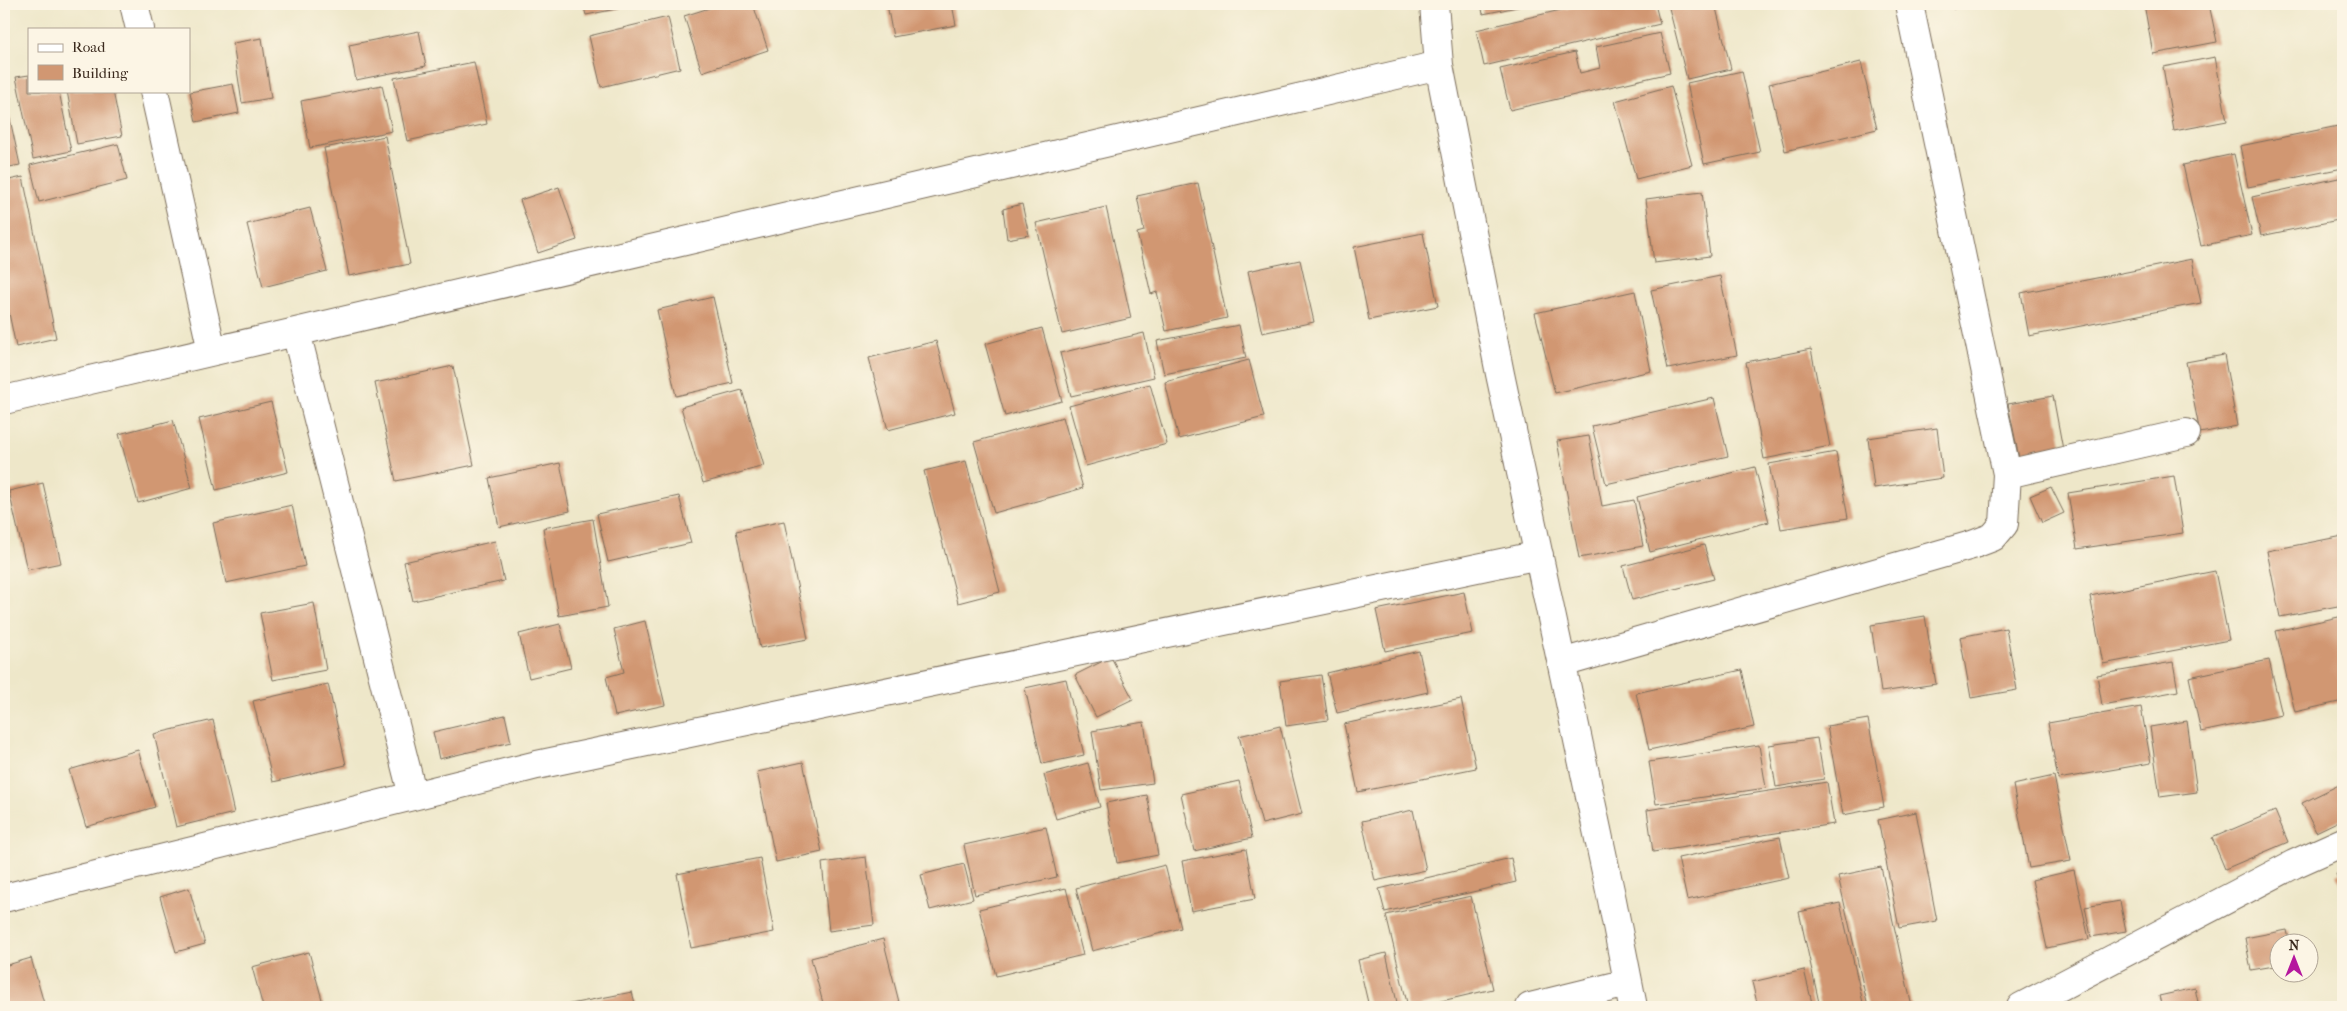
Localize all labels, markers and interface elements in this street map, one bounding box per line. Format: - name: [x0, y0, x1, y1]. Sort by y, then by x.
- legend: [28, 28, 190, 92]
- text: Road: [72, 38, 106, 56]
- text: Building: [72, 64, 129, 82]
- north arrow: [2270, 934, 2320, 984]
- text: N: [2289, 937, 2300, 954]

